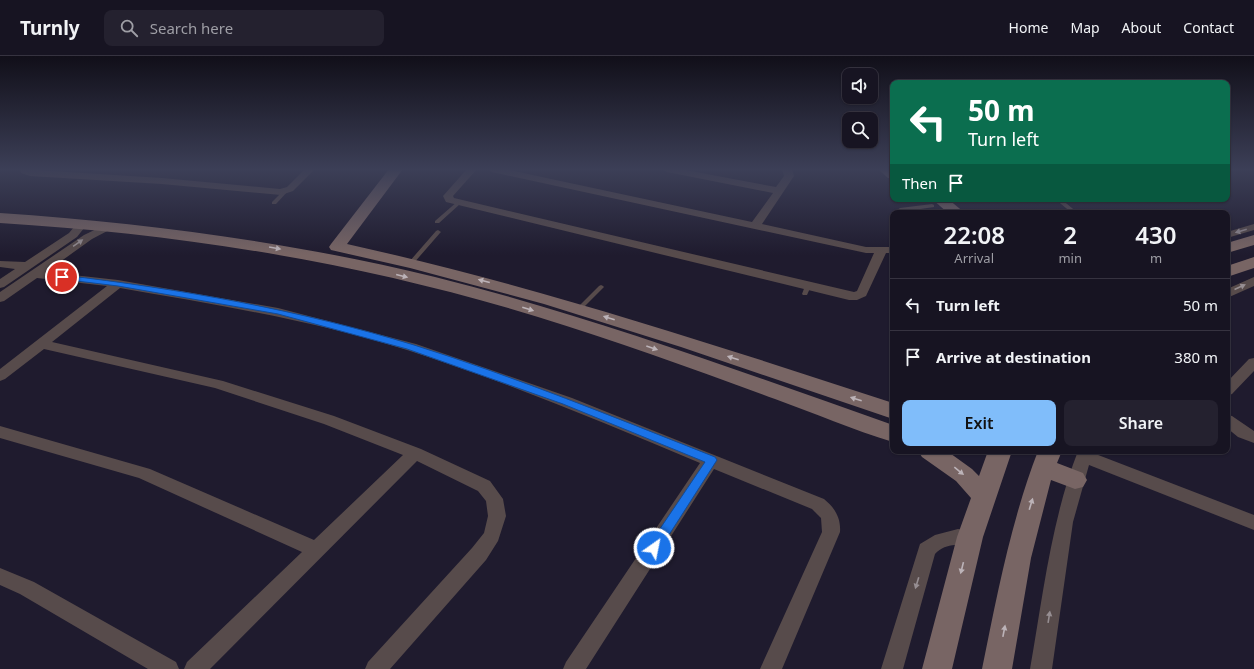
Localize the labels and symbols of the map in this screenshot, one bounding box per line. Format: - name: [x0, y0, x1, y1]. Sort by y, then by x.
- one-way arrow: [1234, 228, 1246, 234]
- one-way arrow: [72, 239, 83, 247]
- one-way arrow: [269, 246, 281, 252]
- pin: [45, 260, 79, 294]
- one-way arrow: [396, 273, 408, 279]
- one-way arrow: [478, 278, 490, 284]
- one-way arrow: [1235, 284, 1246, 290]
- one-way arrow: [522, 306, 534, 312]
- one-way arrow: [603, 315, 615, 321]
- one-way arrow: [646, 345, 658, 351]
- one-way arrow: [726, 355, 738, 361]
- one-way arrow: [850, 396, 862, 402]
- one-way arrow: [953, 466, 964, 475]
- one-way arrow: [1028, 497, 1034, 509]
- position arrow: [633, 527, 675, 569]
- one-way arrow: [959, 562, 965, 574]
- one-way arrow: [914, 577, 920, 589]
- one-way arrow: [1046, 611, 1052, 623]
- one-way arrow: [1002, 625, 1008, 637]

